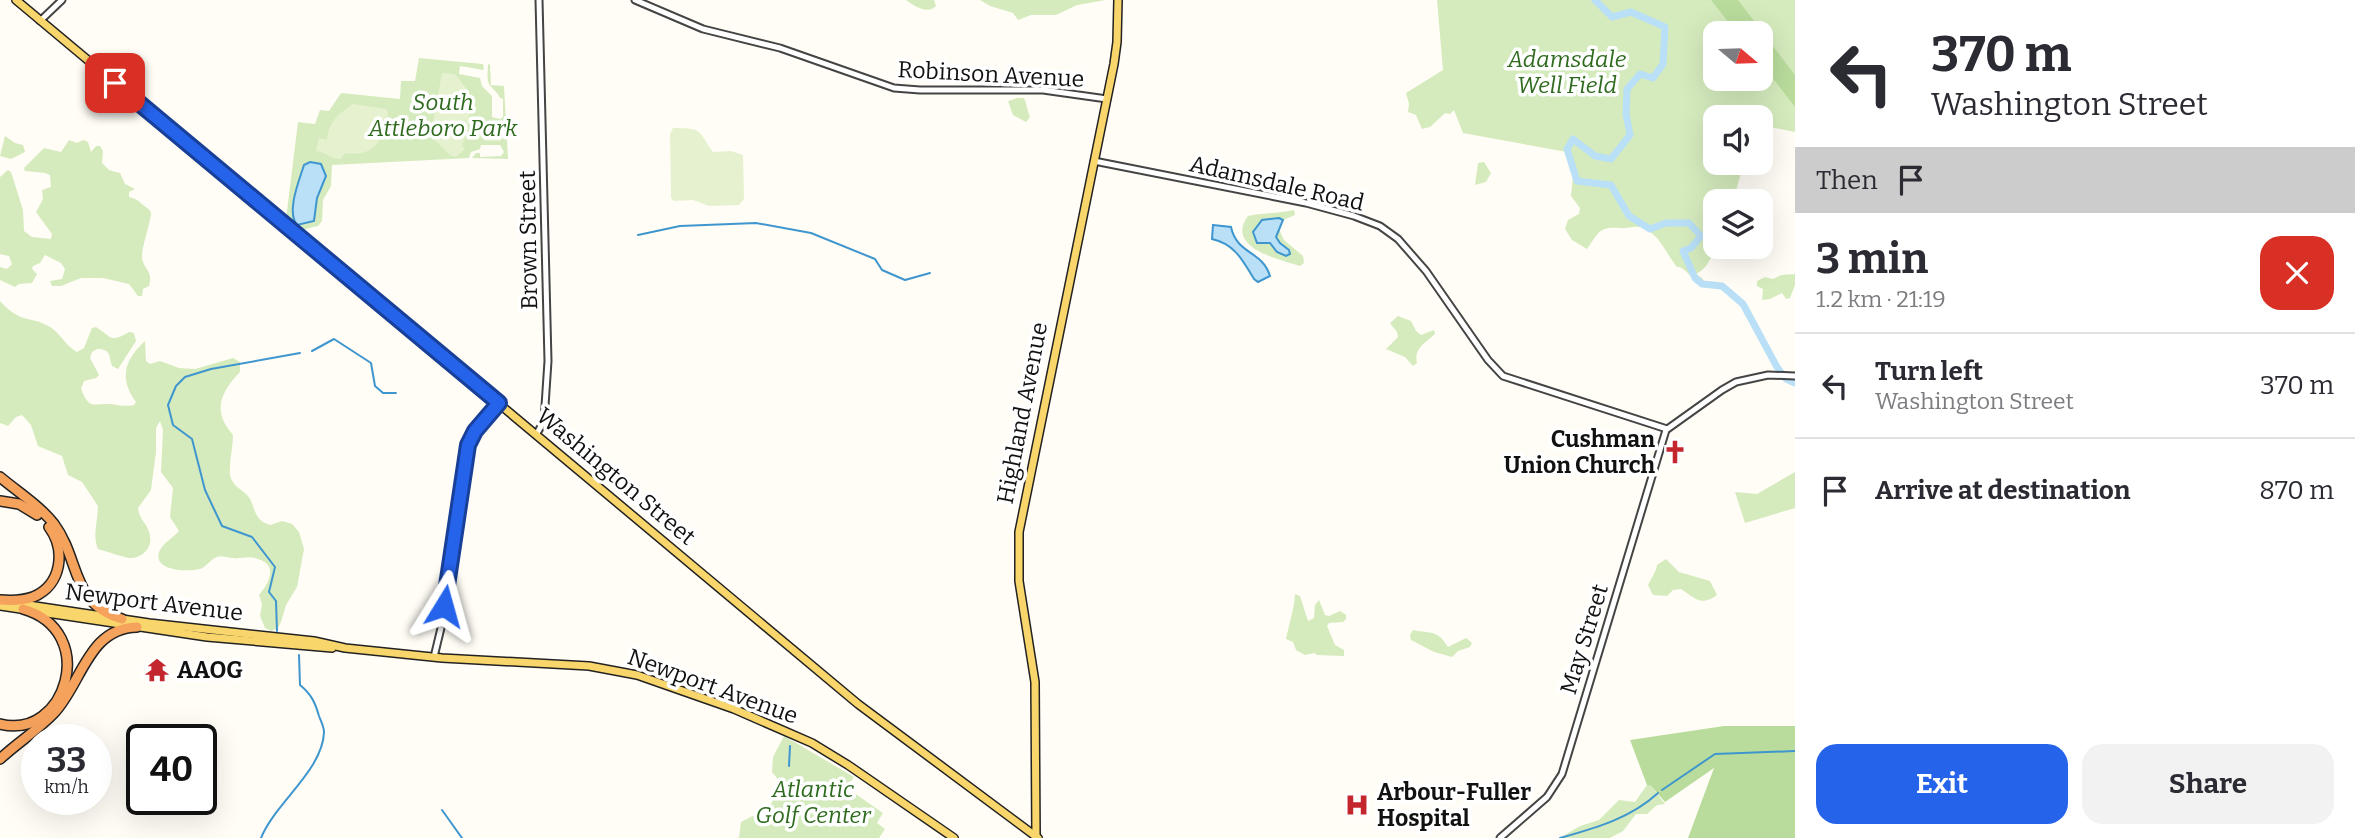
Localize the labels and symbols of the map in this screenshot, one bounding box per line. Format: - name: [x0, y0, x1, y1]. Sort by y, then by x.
- north arrow: [1703, 21, 1773, 91]
- park label: Adamsdale Well Field: [1507, 45, 1627, 99]
- pin: [85, 53, 145, 113]
- street label: Robinson Avenue: [897, 55, 1085, 93]
- park label: South Attleboro Park: [367, 88, 518, 142]
- street label: Adamsdale Road: [1187, 149, 1367, 217]
- street label: Brown Street: [513, 170, 543, 310]
- street label: Highland Avenue: [991, 320, 1053, 506]
- street label: Washington Street: [531, 401, 701, 551]
- place label: Cushman Union Church: [1504, 425, 1655, 479]
- church icon: Cushman Union Church: [1661, 438, 1689, 466]
- position arrow: [407, 569, 481, 643]
- street label: Newport Avenue: [63, 577, 245, 627]
- street label: May Street: [1554, 581, 1614, 697]
- street label: Newport Avenue: [624, 642, 802, 730]
- temple icon: AAOG: [143, 656, 171, 684]
- place label: AAOG: [177, 656, 243, 684]
- speed limit sign: 40: [126, 724, 217, 815]
- park label: Atlantic Golf Center: [755, 775, 872, 829]
- place label: Arbour-Fuller Hospital: [1377, 778, 1531, 832]
- hospital icon: Arbour-Fuller Hospital: [1343, 791, 1371, 819]

